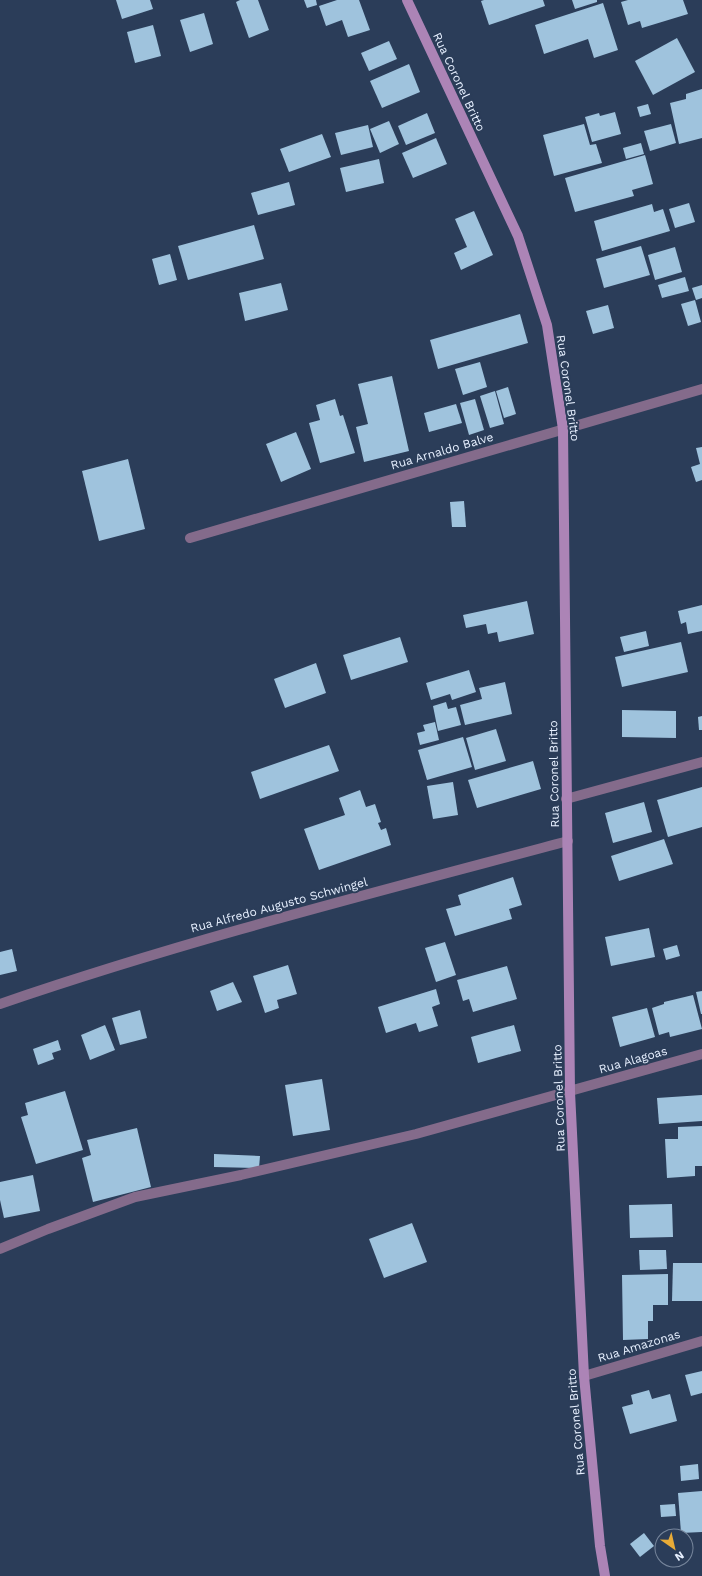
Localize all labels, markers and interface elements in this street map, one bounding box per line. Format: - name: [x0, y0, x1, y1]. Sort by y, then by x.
- street label: Rua Coronel Britto: [430, 30, 488, 134]
- street label: Rua Coronel Britto: [554, 334, 582, 442]
- street label: Rua Arnaldo Balve: [389, 430, 495, 472]
- street label: Rua Coronel Britto: [546, 720, 562, 828]
- street label: Rua Alfredo Augusto Schwingel: [189, 875, 369, 935]
- street label: Rua Coronel Britto: [550, 1044, 568, 1152]
- street label: Rua Alagoas: [597, 1044, 669, 1076]
- street label: Rua Amazonas: [596, 1327, 682, 1365]
- street label: Rua Coronel Britto: [564, 1368, 588, 1476]
- north arrow: [654, 1528, 694, 1568]
- text: N: [672, 1548, 686, 1564]

